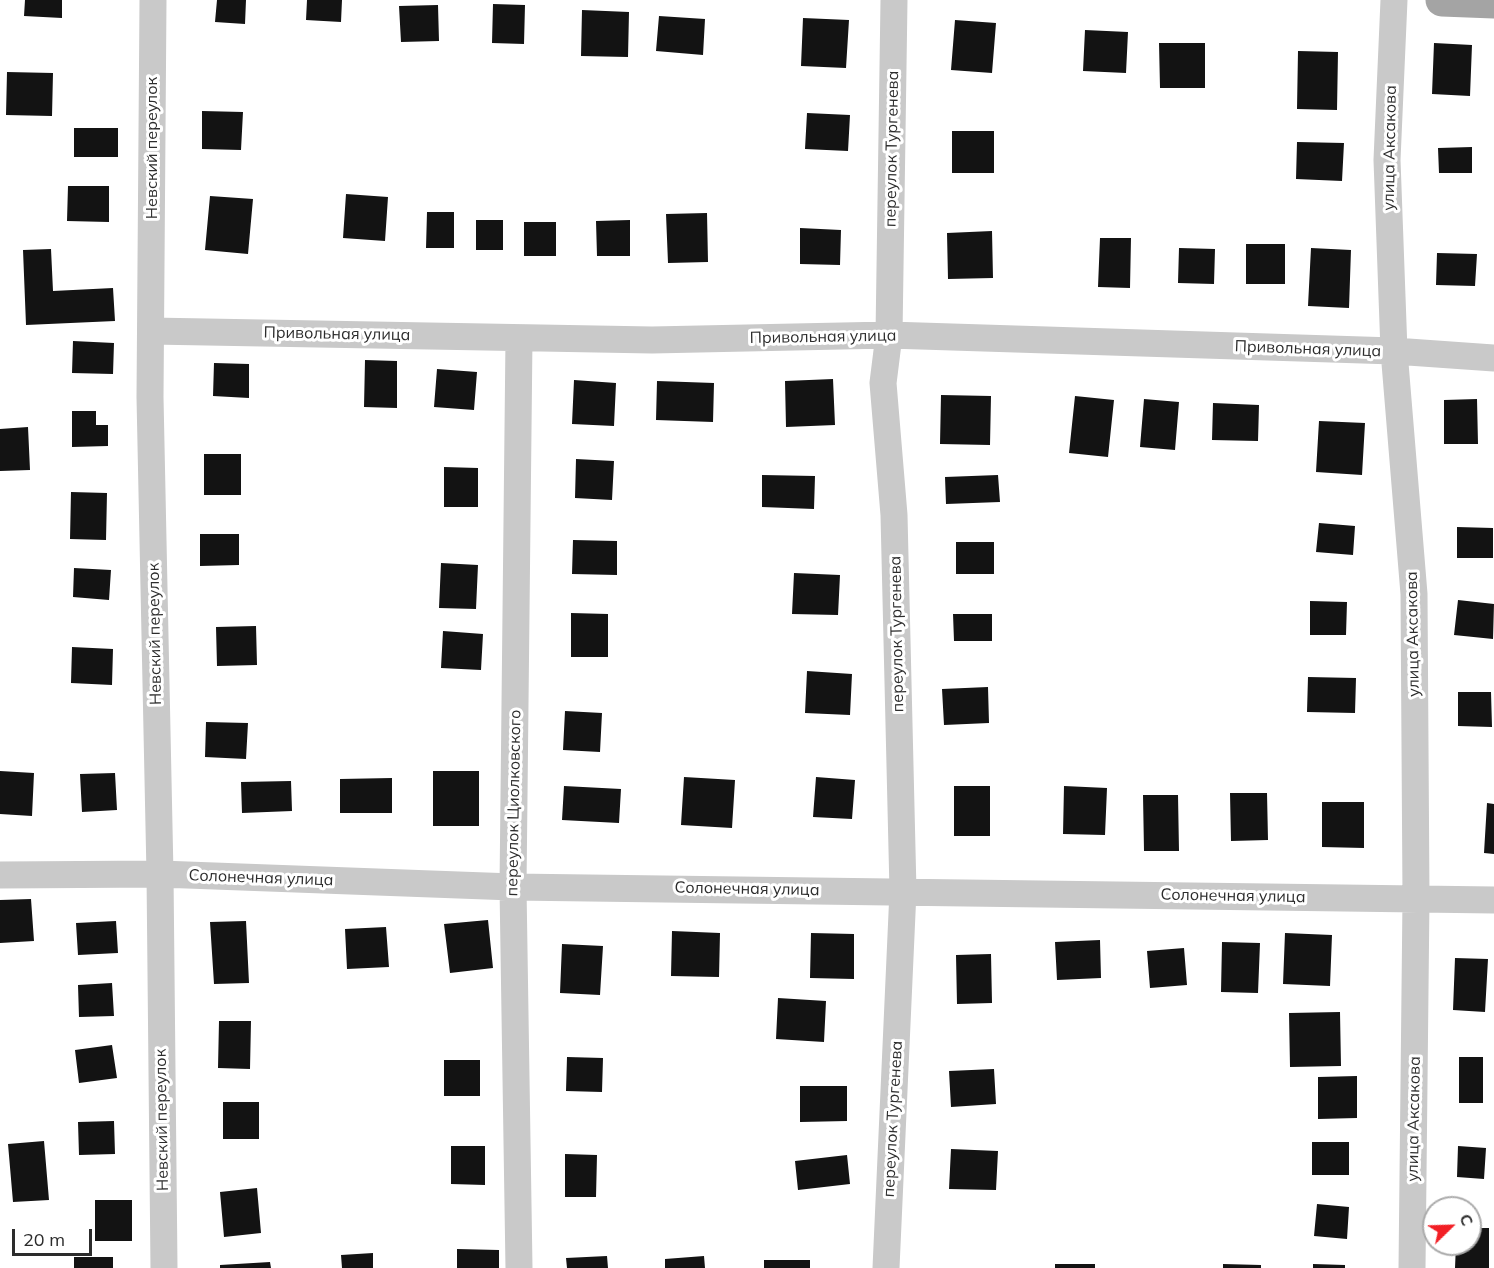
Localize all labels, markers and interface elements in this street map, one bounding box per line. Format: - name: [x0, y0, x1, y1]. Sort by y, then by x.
- street label: переулок Тургенева: [881, 71, 903, 227]
- street label: Невский переулок: [142, 77, 162, 219]
- street label: улица Аксакова: [1379, 85, 1401, 211]
- street label: Привольная улица: [264, 323, 410, 345]
- street label: Привольная улица: [750, 326, 896, 348]
- street label: Привольная улица: [1234, 337, 1382, 361]
- street label: переулок Тургенева: [886, 556, 908, 712]
- street label: Невский переулок: [144, 563, 166, 705]
- street label: улица Аксакова: [1402, 571, 1424, 697]
- street label: переулок Циолковского: [503, 709, 525, 897]
- street label: Солонечная улица: [188, 866, 334, 890]
- street label: Солонечная улица: [674, 878, 820, 900]
- street label: Солонечная улица: [1160, 885, 1306, 907]
- street label: переулок Тургенева: [879, 1040, 907, 1198]
- street label: Невский переулок: [151, 1049, 173, 1191]
- street label: улица Аксакова: [1403, 1056, 1425, 1182]
- north arrow: [1422, 1196, 1482, 1256]
- text: С: [1455, 1211, 1478, 1229]
- scale bar: [15, 1217, 94, 1255]
- text: 20 m: [23, 1228, 65, 1251]

